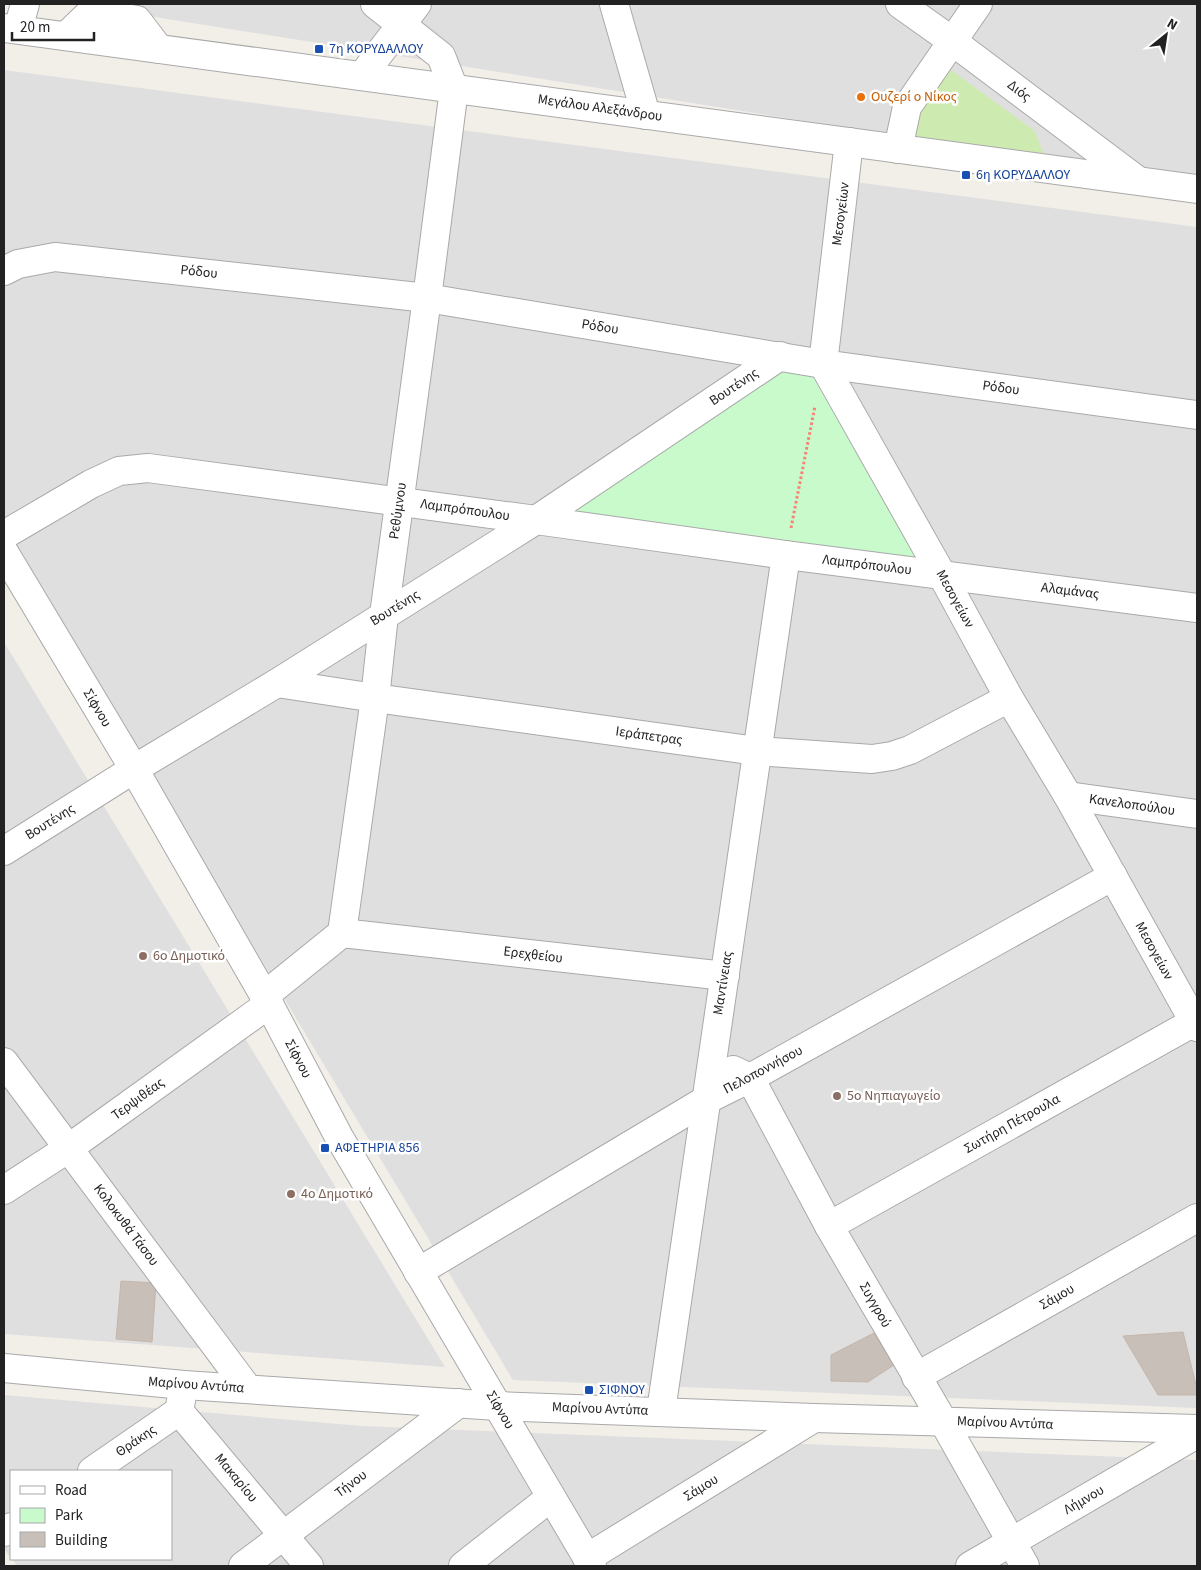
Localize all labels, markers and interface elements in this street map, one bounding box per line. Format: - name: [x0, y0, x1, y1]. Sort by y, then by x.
- scale bar: [12, 10, 95, 42]
- north arrow: [1141, 10, 1191, 60]
- text: N: [1163, 14, 1181, 36]
- text: 20 m: [20, 17, 50, 38]
- place label: 7η ΚΟΡΥΔΑΛΛΟΥ: [329, 39, 424, 59]
- marker: 7η ΚΟΡΥΔΑΛΛΟΥ: [313, 43, 325, 55]
- street label: Διός: [1003, 75, 1035, 107]
- place label: Ουζερί ο Νίκος: [871, 87, 957, 107]
- street label: Μεγάλου Αλεξάνδρου: [536, 89, 664, 127]
- marker: Ουζερί ο Νίκος: [855, 91, 867, 103]
- place label: 6η ΚΟΡΥΔΑΛΛΟΥ: [976, 165, 1071, 185]
- marker: 6η ΚΟΡΥΔΑΛΛΟΥ: [960, 169, 972, 181]
- street label: Μεσογείων: [827, 181, 855, 247]
- street label: Ρόδου: [179, 260, 219, 284]
- street label: Ρόδου: [580, 314, 620, 340]
- street label: Βουτένης: [705, 363, 763, 411]
- street label: Ρόδου: [981, 376, 1021, 400]
- street label: Ρεθύμνου: [384, 481, 412, 541]
- street label: Λαμπρόπουλου: [419, 494, 511, 526]
- street label: Λαμπρόπουλου: [821, 550, 913, 580]
- street label: Μεσογείων: [931, 566, 979, 632]
- street label: Αλαμάνας: [1040, 578, 1100, 604]
- street label: Βουτένης: [366, 585, 424, 631]
- street label: Σίφνου: [78, 685, 116, 731]
- street label: Ιεράπετρας: [614, 721, 684, 751]
- street label: Κανελοπούλου: [1088, 789, 1176, 821]
- street label: Βουτένης: [21, 799, 79, 845]
- street label: Μεσογείων: [1130, 918, 1178, 984]
- street label: Ερεχθείου: [502, 941, 564, 969]
- place label: 6ο Δημοτικό: [153, 946, 225, 966]
- marker: 6ο Δημοτικό: [137, 950, 149, 962]
- street label: Μαντίνειας: [708, 950, 738, 1016]
- street label: Σίφνου: [279, 1036, 317, 1082]
- street label: Πελοποννήσου: [720, 1041, 806, 1099]
- street label: Τερψιθέας: [107, 1073, 169, 1125]
- place label: 5ο Νηπιαγωγείο: [847, 1086, 941, 1106]
- street label: Σωτήρη Πέτρουλα: [960, 1089, 1064, 1159]
- marker: 5ο Νηπιαγωγείο: [831, 1090, 843, 1102]
- place label: ΑΦΕΤΗΡΙΑ 856: [335, 1138, 420, 1158]
- marker: ΑΦΕΤΗΡΙΑ 856: [319, 1142, 331, 1154]
- street label: Κολοκυθά Τάσου: [88, 1180, 164, 1270]
- place label: 4ο Δημοτικό: [301, 1184, 373, 1204]
- marker: 4ο Δημοτικό: [285, 1188, 297, 1200]
- street label: Συγγρού: [854, 1279, 896, 1331]
- street label: Σάμου: [1036, 1279, 1078, 1315]
- street label: Μαρίνου Αντύπα: [147, 1372, 245, 1398]
- place label: ΣΙΦΝΟΥ: [599, 1380, 645, 1400]
- marker: ΣΙΦΝΟΥ: [583, 1384, 595, 1396]
- street label: Σίφνου: [481, 1387, 519, 1433]
- street label: Μαρίνου Αντύπα: [551, 1397, 649, 1421]
- street label: Μαρίνου Αντύπα: [956, 1411, 1054, 1435]
- street label: Θράκης: [112, 1420, 160, 1462]
- street label: Μακαρίου: [210, 1449, 262, 1507]
- street label: Τήνου: [331, 1465, 371, 1503]
- legend: [10, 1470, 172, 1560]
- street label: Σάμου: [680, 1470, 722, 1506]
- text: Road: [55, 1480, 87, 1501]
- street label: Λήμνου: [1060, 1480, 1108, 1520]
- text: Park: [55, 1505, 84, 1526]
- text: Building: [55, 1530, 108, 1551]

